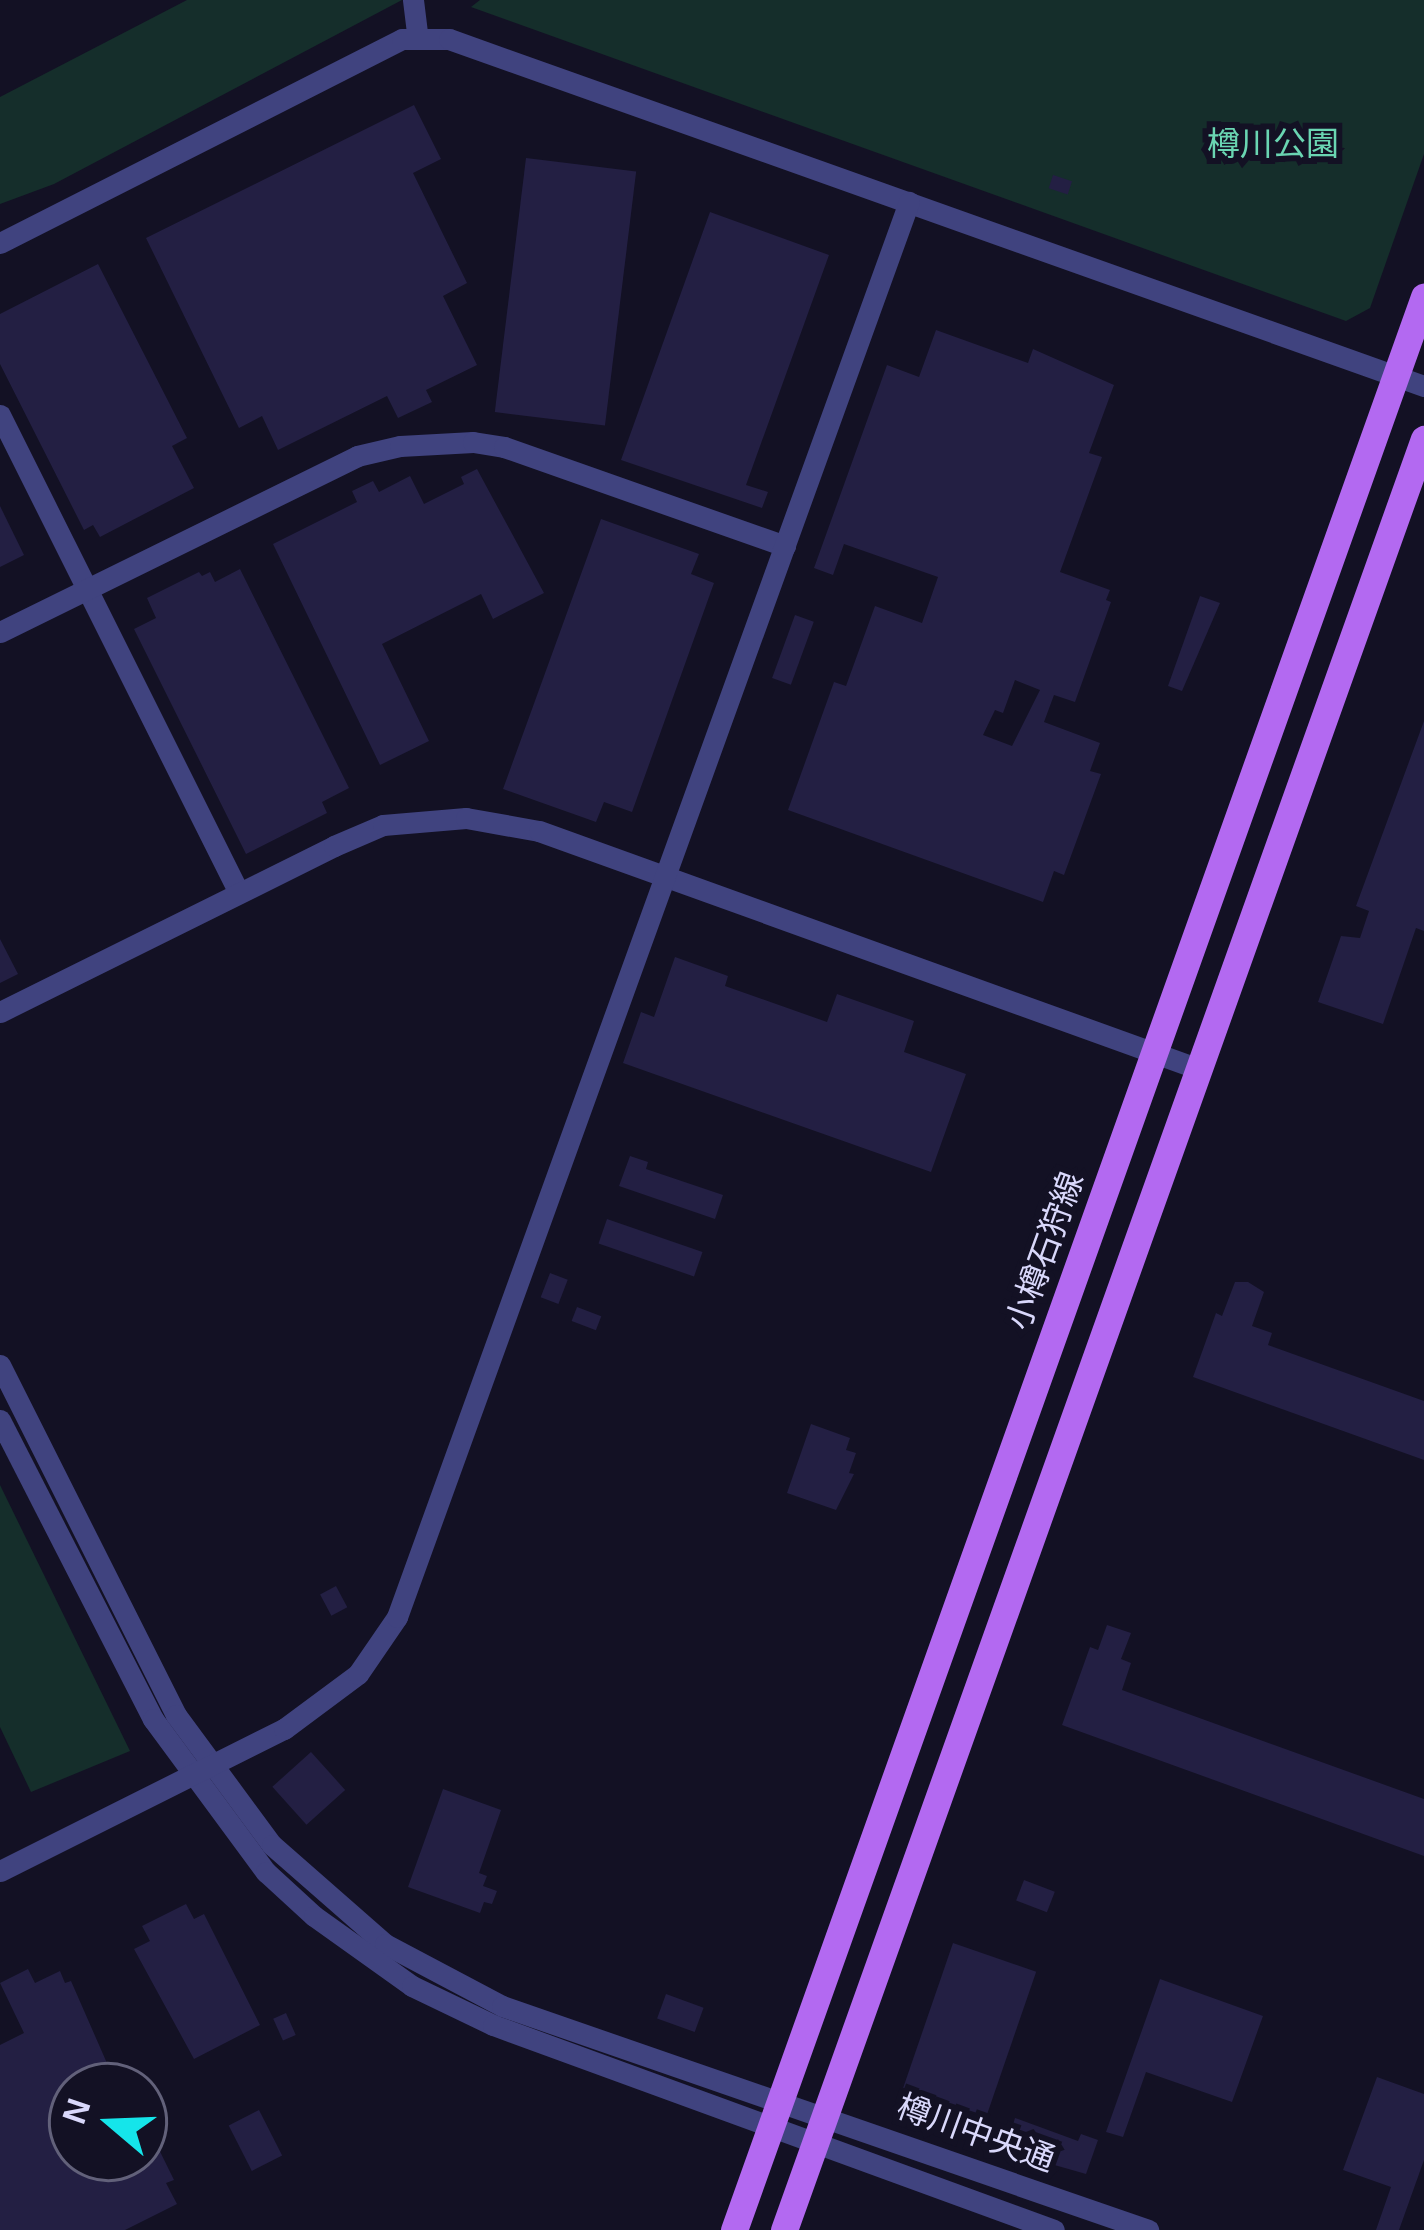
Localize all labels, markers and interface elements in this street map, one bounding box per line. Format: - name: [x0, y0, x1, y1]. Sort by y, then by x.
- park label: 樽川公園: [1207, 124, 1339, 164]
- street label: 小樽石狩線: [998, 1167, 1092, 1335]
- north arrow: [48, 2062, 168, 2182]
- street label: 樽川中央通: [892, 2086, 1060, 2180]
- text: N: [55, 2094, 98, 2128]

